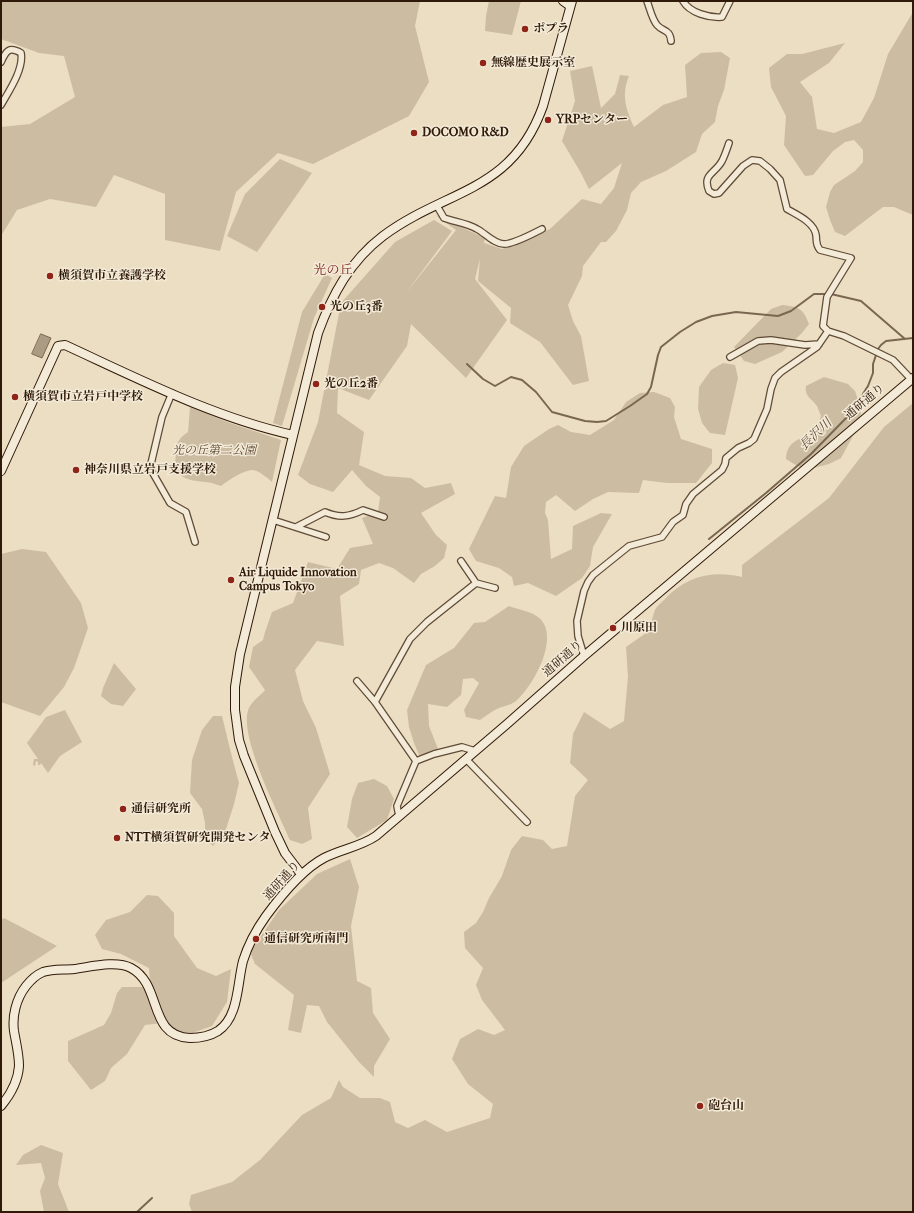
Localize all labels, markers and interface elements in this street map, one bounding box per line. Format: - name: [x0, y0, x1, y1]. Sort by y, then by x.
- place label: ポプラ: [533, 22, 569, 36]
- marker: ポプラ: [520, 24, 530, 34]
- place label: 無線歴史展示室: [491, 56, 575, 70]
- marker: 無線歴史展示室: [478, 58, 488, 68]
- place label: YRPセンター: [556, 113, 628, 127]
- marker: YRPセンター: [543, 115, 553, 125]
- place label: DOCOMO R&D: [422, 126, 509, 140]
- marker: DOCOMO R&D: [409, 128, 419, 138]
- district label: 光の丘: [314, 263, 352, 279]
- place label: 横須賀市立養護学校: [58, 269, 166, 283]
- marker: 横須賀市立養護学校: [45, 271, 55, 281]
- place label: 光の丘3番: [330, 300, 383, 314]
- marker: 光の丘3番: [317, 302, 327, 312]
- place label: 光の丘2番: [324, 377, 378, 391]
- marker: 光の丘2番: [311, 379, 321, 389]
- street label: 通研通り: [842, 381, 888, 423]
- place label: 横須賀市立岩戸中学校: [23, 390, 143, 404]
- marker: 横須賀市立岩戸中学校: [10, 392, 20, 402]
- water label: 長沢川: [797, 416, 835, 454]
- park label: 光の丘第二公園: [172, 444, 256, 458]
- place label: 神奈川県立岩戸支援学校: [84, 463, 216, 477]
- marker: 神奈川県立岩戸支援学校: [71, 465, 81, 475]
- place label: Air Liquide Innovation Campus Tokyo: [239, 566, 357, 594]
- marker: Air Liquide Innovation Campus Tokyo: [226, 575, 236, 585]
- place label: 川原田: [621, 621, 657, 635]
- marker: 川原田: [608, 623, 618, 633]
- street label: 通研通り: [540, 638, 586, 680]
- place label: 通信研究所: [131, 802, 191, 816]
- marker: 通信研究所: [118, 804, 128, 814]
- place label: NTT横須賀研究開発センタ: [125, 831, 271, 845]
- marker: NTT横須賀研究開発センタ: [112, 833, 122, 843]
- street label: 通研通り: [261, 858, 303, 904]
- place label: 通信研究所南門: [264, 932, 348, 946]
- marker: 通信研究所南門: [251, 934, 261, 944]
- place label: 砲台山: [708, 1099, 744, 1113]
- marker: 砲台山: [695, 1101, 705, 1111]

